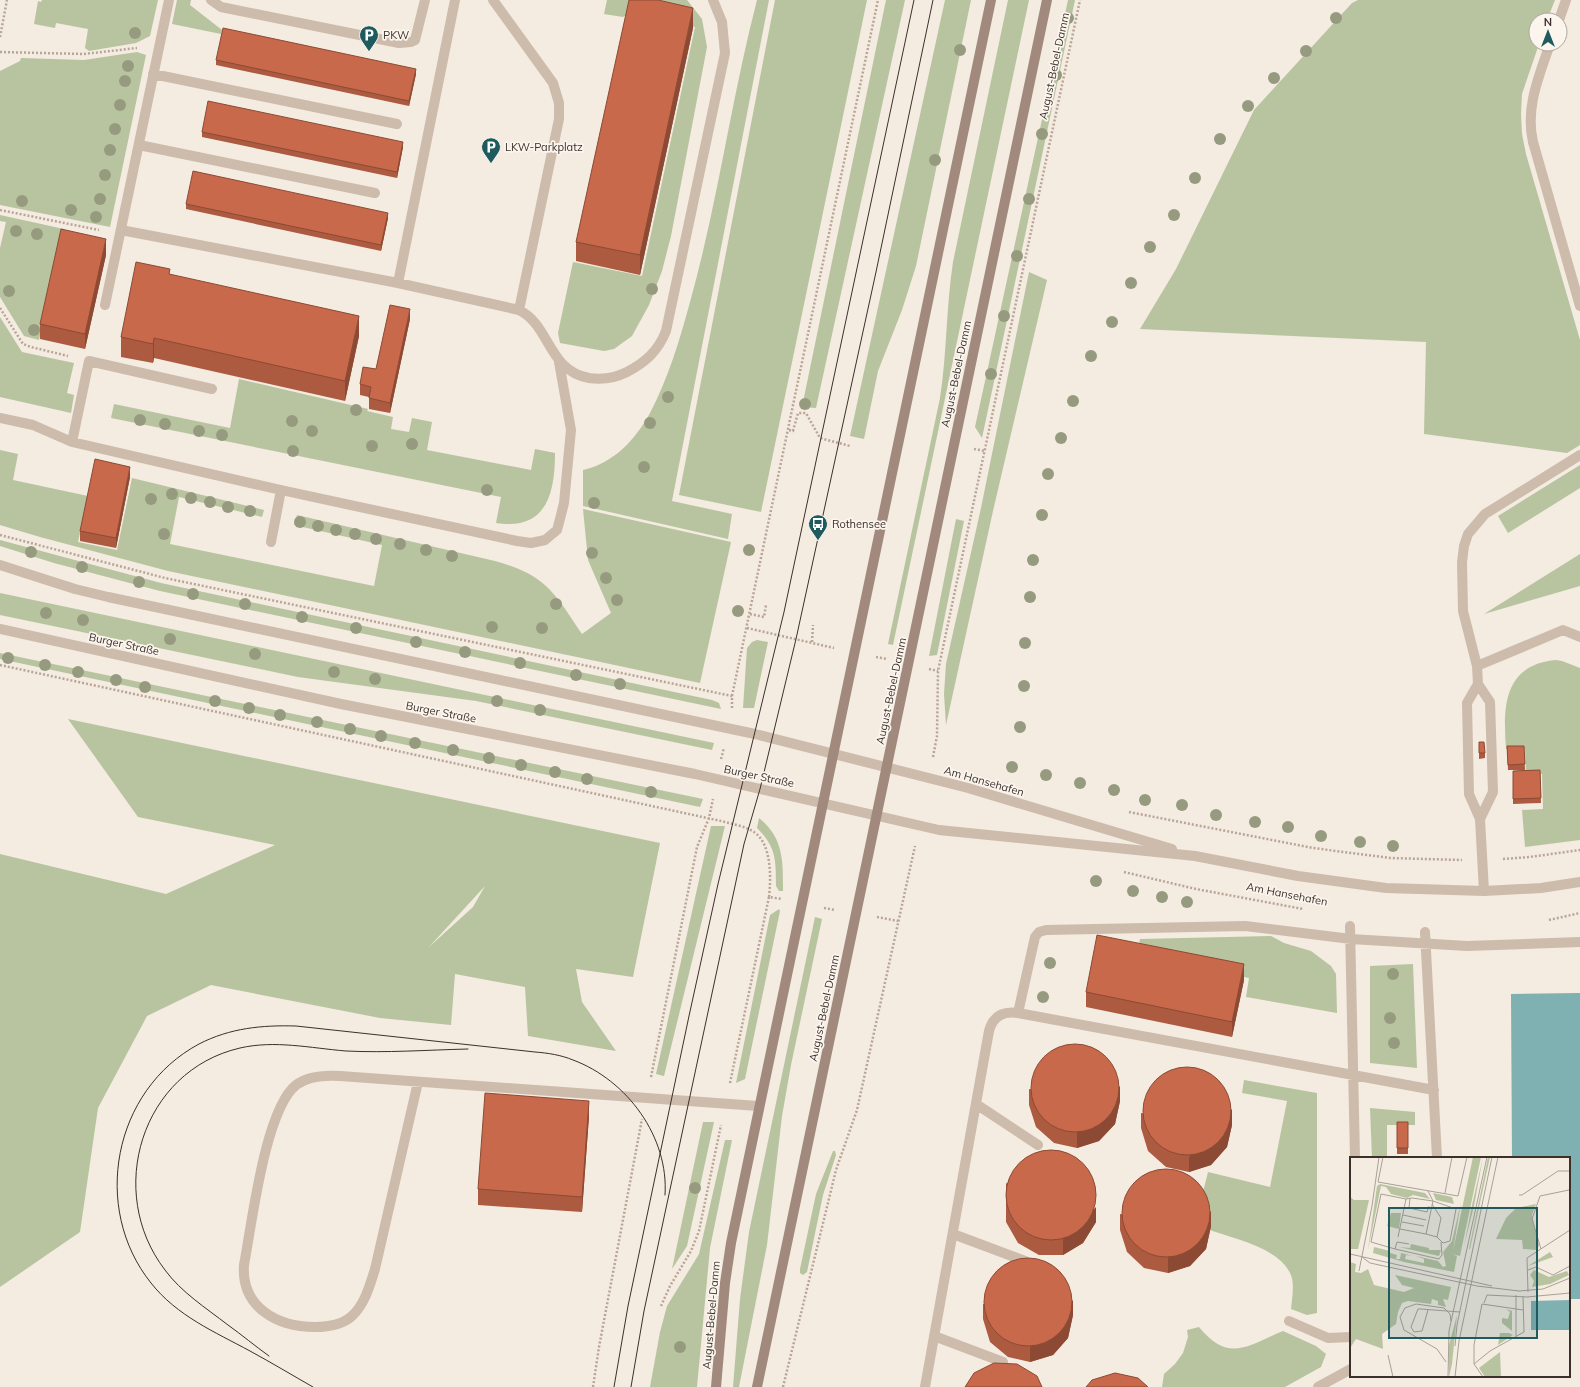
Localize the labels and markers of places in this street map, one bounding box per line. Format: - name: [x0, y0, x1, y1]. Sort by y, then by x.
- parking icon: PKW: [358, 24, 380, 52]
- place label: PKW: [383, 28, 409, 42]
- parking icon: LKW-Parkplatz: [480, 136, 502, 164]
- place label: LKW-Parkplatz: [505, 140, 583, 154]
- bus stop icon: Rothensee: [807, 513, 829, 541]
- place label: Rothensee: [832, 517, 886, 531]

